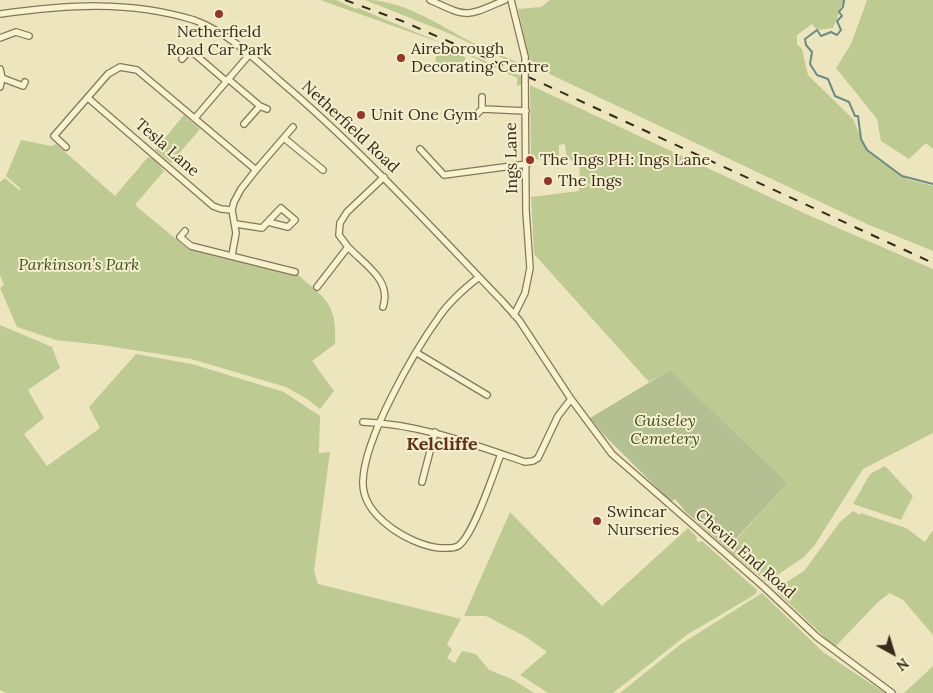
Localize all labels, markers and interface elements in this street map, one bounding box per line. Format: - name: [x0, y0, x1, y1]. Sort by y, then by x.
- marker: Netherfield Road Car Park: [213, 8, 225, 20]
- place label: Netherfield Road Car Park: [166, 22, 272, 60]
- place label: Aireborough Decorating Centre: [411, 39, 549, 77]
- marker: Aireborough Decorating Centre: [395, 52, 407, 64]
- street label: Netherfield Road: [297, 77, 403, 177]
- place label: Unit One Gym: [371, 105, 478, 125]
- marker: Unit One Gym: [355, 109, 367, 121]
- street label: Tesla Lane: [131, 115, 203, 181]
- street label: Ings Lane: [502, 122, 522, 194]
- place label: The Ings PH: Ings Lane: [540, 150, 710, 170]
- marker: The Ings PH: Ings Lane: [524, 154, 536, 166]
- place label: The Ings: [558, 171, 622, 191]
- marker: The Ings: [542, 175, 554, 187]
- park label: Parkinson’s Park: [19, 255, 139, 275]
- park label: Guiseley Cemetery: [630, 411, 700, 449]
- district label: Kelcliffe: [406, 434, 478, 456]
- place label: Swincar Nurseries: [607, 502, 679, 540]
- street label: Chevin End Road: [691, 505, 799, 603]
- marker: Swincar Nurseries: [591, 515, 603, 527]
- north arrow: [868, 628, 918, 678]
- text: N: [893, 654, 912, 675]

